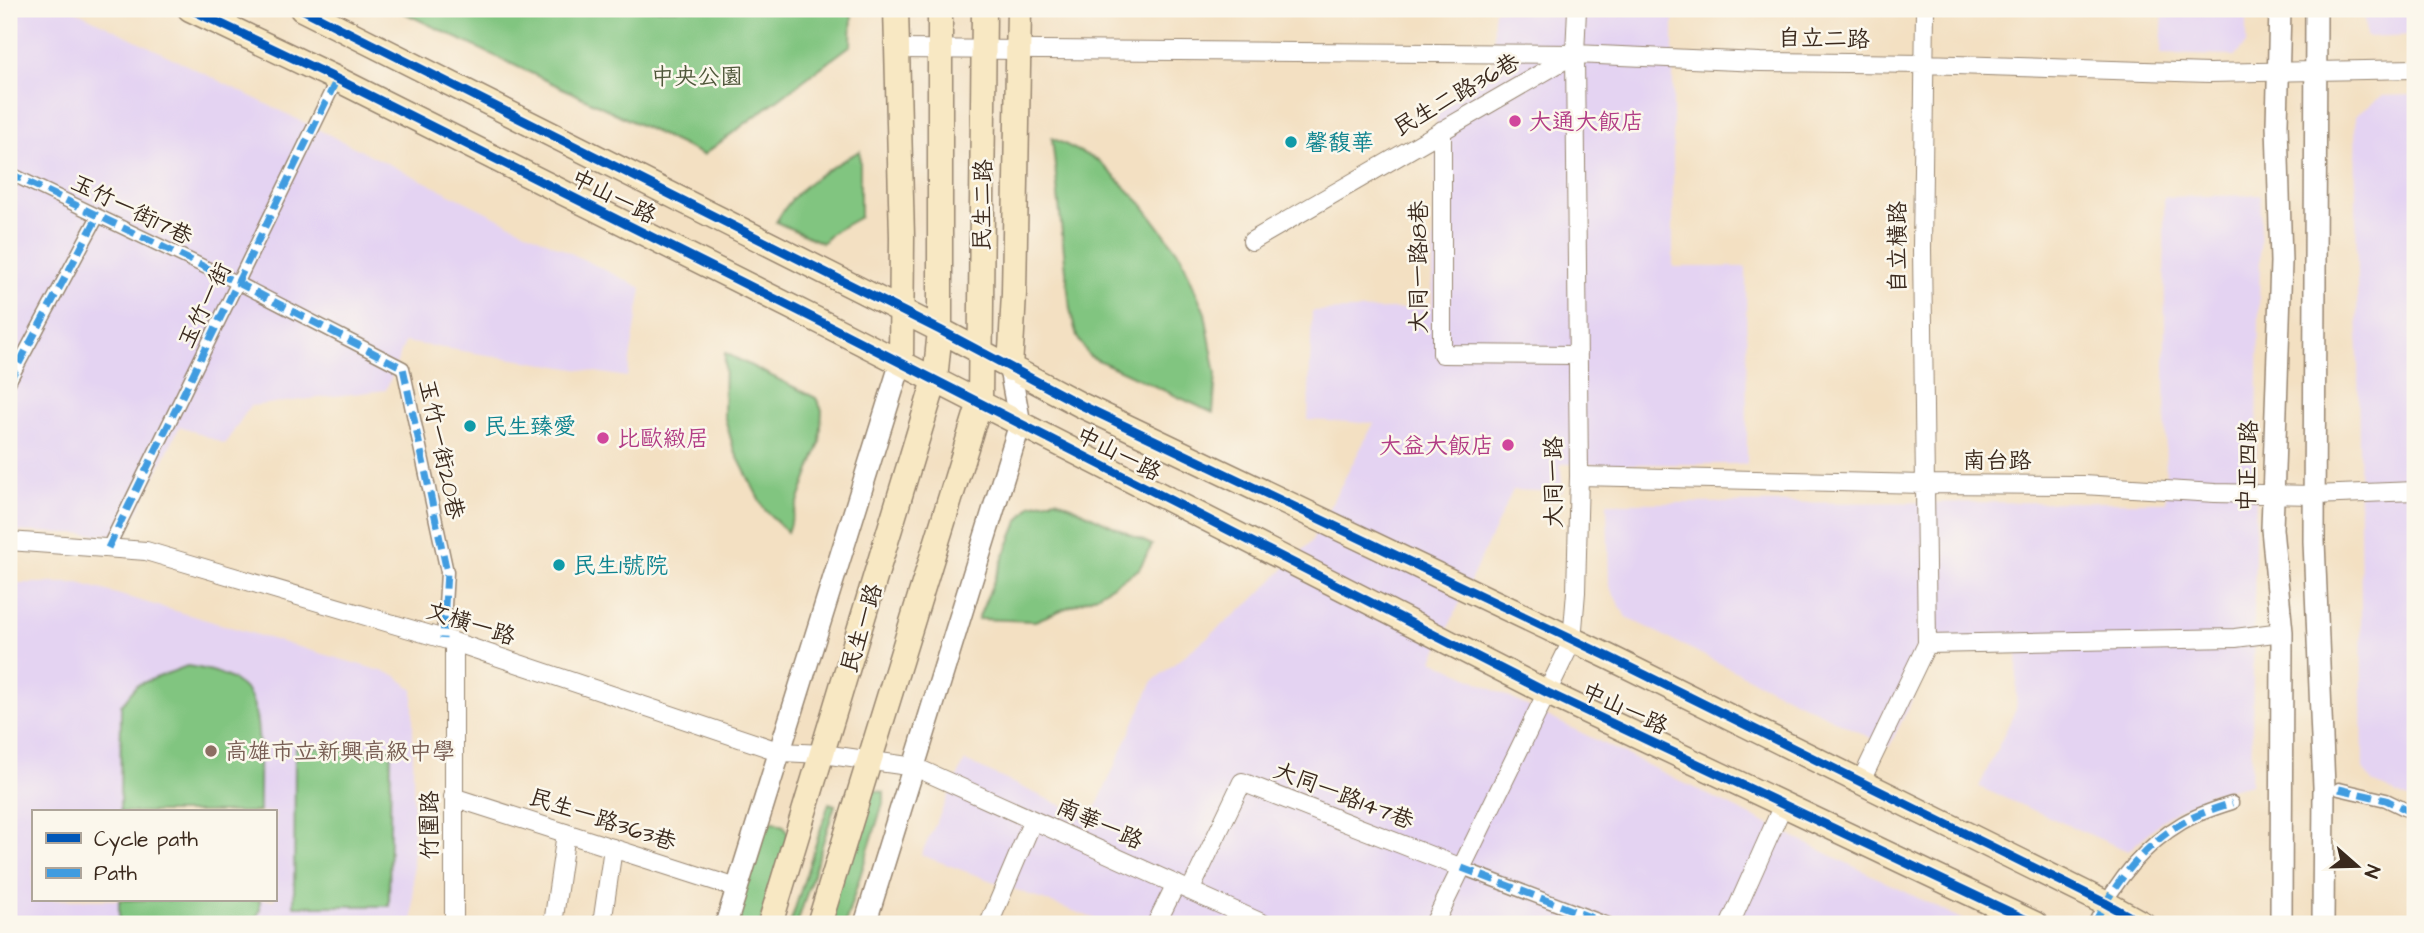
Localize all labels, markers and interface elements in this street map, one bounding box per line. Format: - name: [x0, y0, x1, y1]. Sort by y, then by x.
- street label: 自立二路: [1778, 22, 1870, 56]
- street label: 民生二路36巷: [1387, 45, 1526, 144]
- park label: 中央公園: [651, 61, 743, 93]
- place label: 大通大飯店: [1529, 106, 1644, 138]
- marker: 大通大飯店: [1507, 113, 1523, 129]
- place label: 馨馥華: [1305, 127, 1374, 159]
- marker: 馨馥華: [1283, 134, 1299, 150]
- street label: 民生二路: [966, 159, 1000, 251]
- street label: 中山一路: [565, 162, 662, 232]
- street label: 玉竹一街17巷: [65, 167, 199, 254]
- street label: 大同一路18巷: [1403, 200, 1435, 333]
- street label: 自立橫路: [1882, 201, 1914, 293]
- street label: 玉竹一街: [170, 257, 239, 354]
- street label: 玉竹一街20巷: [411, 376, 472, 523]
- place label: 民生臻愛: [484, 411, 576, 443]
- marker: 民生臻愛: [462, 418, 478, 434]
- street label: 中山一路: [1070, 419, 1167, 489]
- street label: 中正四路: [2230, 420, 2266, 513]
- place label: 比歐緻居: [617, 423, 709, 455]
- marker: 比歐緻居: [595, 430, 611, 446]
- place label: 大益大飯店: [1379, 430, 1494, 462]
- street label: 大同一路: [1538, 436, 1570, 528]
- marker: 大益大飯店: [1500, 437, 1516, 453]
- street label: 南台路: [1963, 445, 2032, 477]
- place label: 民生1號院: [573, 550, 668, 582]
- marker: 民生1號院: [551, 557, 567, 573]
- street label: 民生一路: [833, 580, 891, 677]
- street label: 文橫一路: [422, 595, 519, 653]
- street label: 中山一路: [1576, 675, 1673, 743]
- place label: 高雄市立新興高級中學: [225, 736, 455, 768]
- marker: 高雄市立新興高級中學: [203, 743, 219, 759]
- street label: 大同一路147巷: [1269, 755, 1419, 838]
- street label: 民生一路363巷: [525, 781, 681, 859]
- street label: 竹圍路: [414, 791, 446, 860]
- street label: 南華一路: [1051, 791, 1148, 857]
- legend: [32, 810, 276, 902]
- text: Cycle path: [94, 825, 199, 856]
- north arrow: [2322, 832, 2392, 902]
- text: Path: [94, 859, 138, 888]
- text: N: [2357, 861, 2386, 882]

